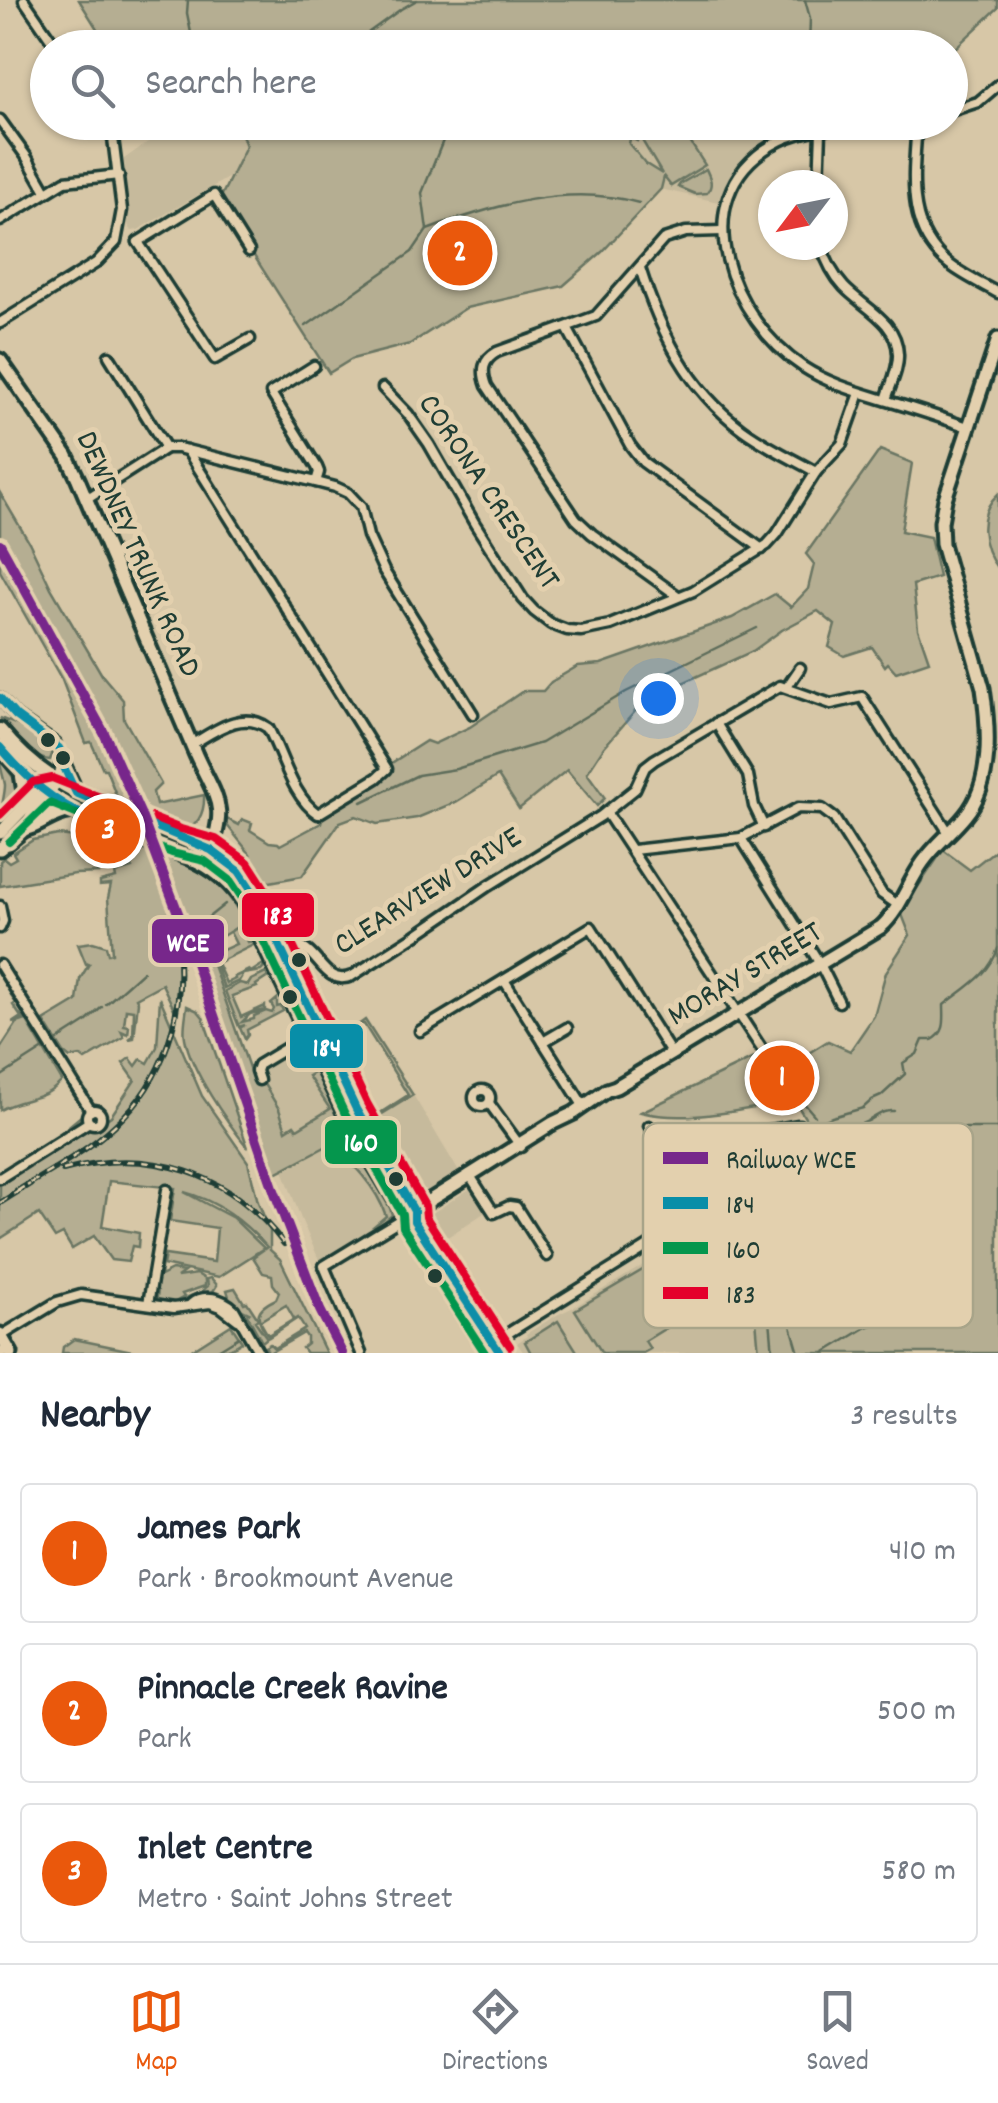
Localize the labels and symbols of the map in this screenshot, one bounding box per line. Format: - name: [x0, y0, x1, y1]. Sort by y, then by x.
- north arrow: [758, 170, 848, 260]
- pin: 2: [428, 216, 492, 290]
- street label: CORONA CRESCENT: [404, 386, 570, 600]
- street label: DEWDNEY TRUNK ROAD: [61, 425, 211, 685]
- your location: [633, 673, 684, 724]
- unlabelled marker: [38, 730, 58, 750]
- unlabelled marker: [53, 748, 73, 768]
- pin: 3: [76, 794, 140, 868]
- street label: CLEARVIEW DRIVE: [326, 817, 532, 969]
- line badge: 183: [240, 891, 316, 939]
- text: 183: [263, 899, 293, 939]
- street label: MORAY STREET: [660, 911, 832, 1040]
- line badge: WCE: [150, 917, 226, 965]
- text: WCE: [167, 926, 210, 966]
- unlabelled marker: [289, 950, 309, 970]
- unlabelled marker: [280, 987, 300, 1007]
- line badge: 184: [288, 1022, 365, 1070]
- text: 184: [313, 1031, 341, 1071]
- pin: 1: [750, 1040, 814, 1116]
- line badge: 160: [323, 1118, 399, 1166]
- legend: [643, 1123, 973, 1328]
- text: 160: [343, 1126, 379, 1166]
- text: Railway WCE: [726, 1143, 856, 1183]
- unlabelled marker: [386, 1169, 406, 1189]
- text: 184: [726, 1188, 755, 1228]
- text: 160: [726, 1233, 761, 1273]
- unlabelled marker: [425, 1266, 445, 1286]
- text: 183: [726, 1278, 756, 1318]

